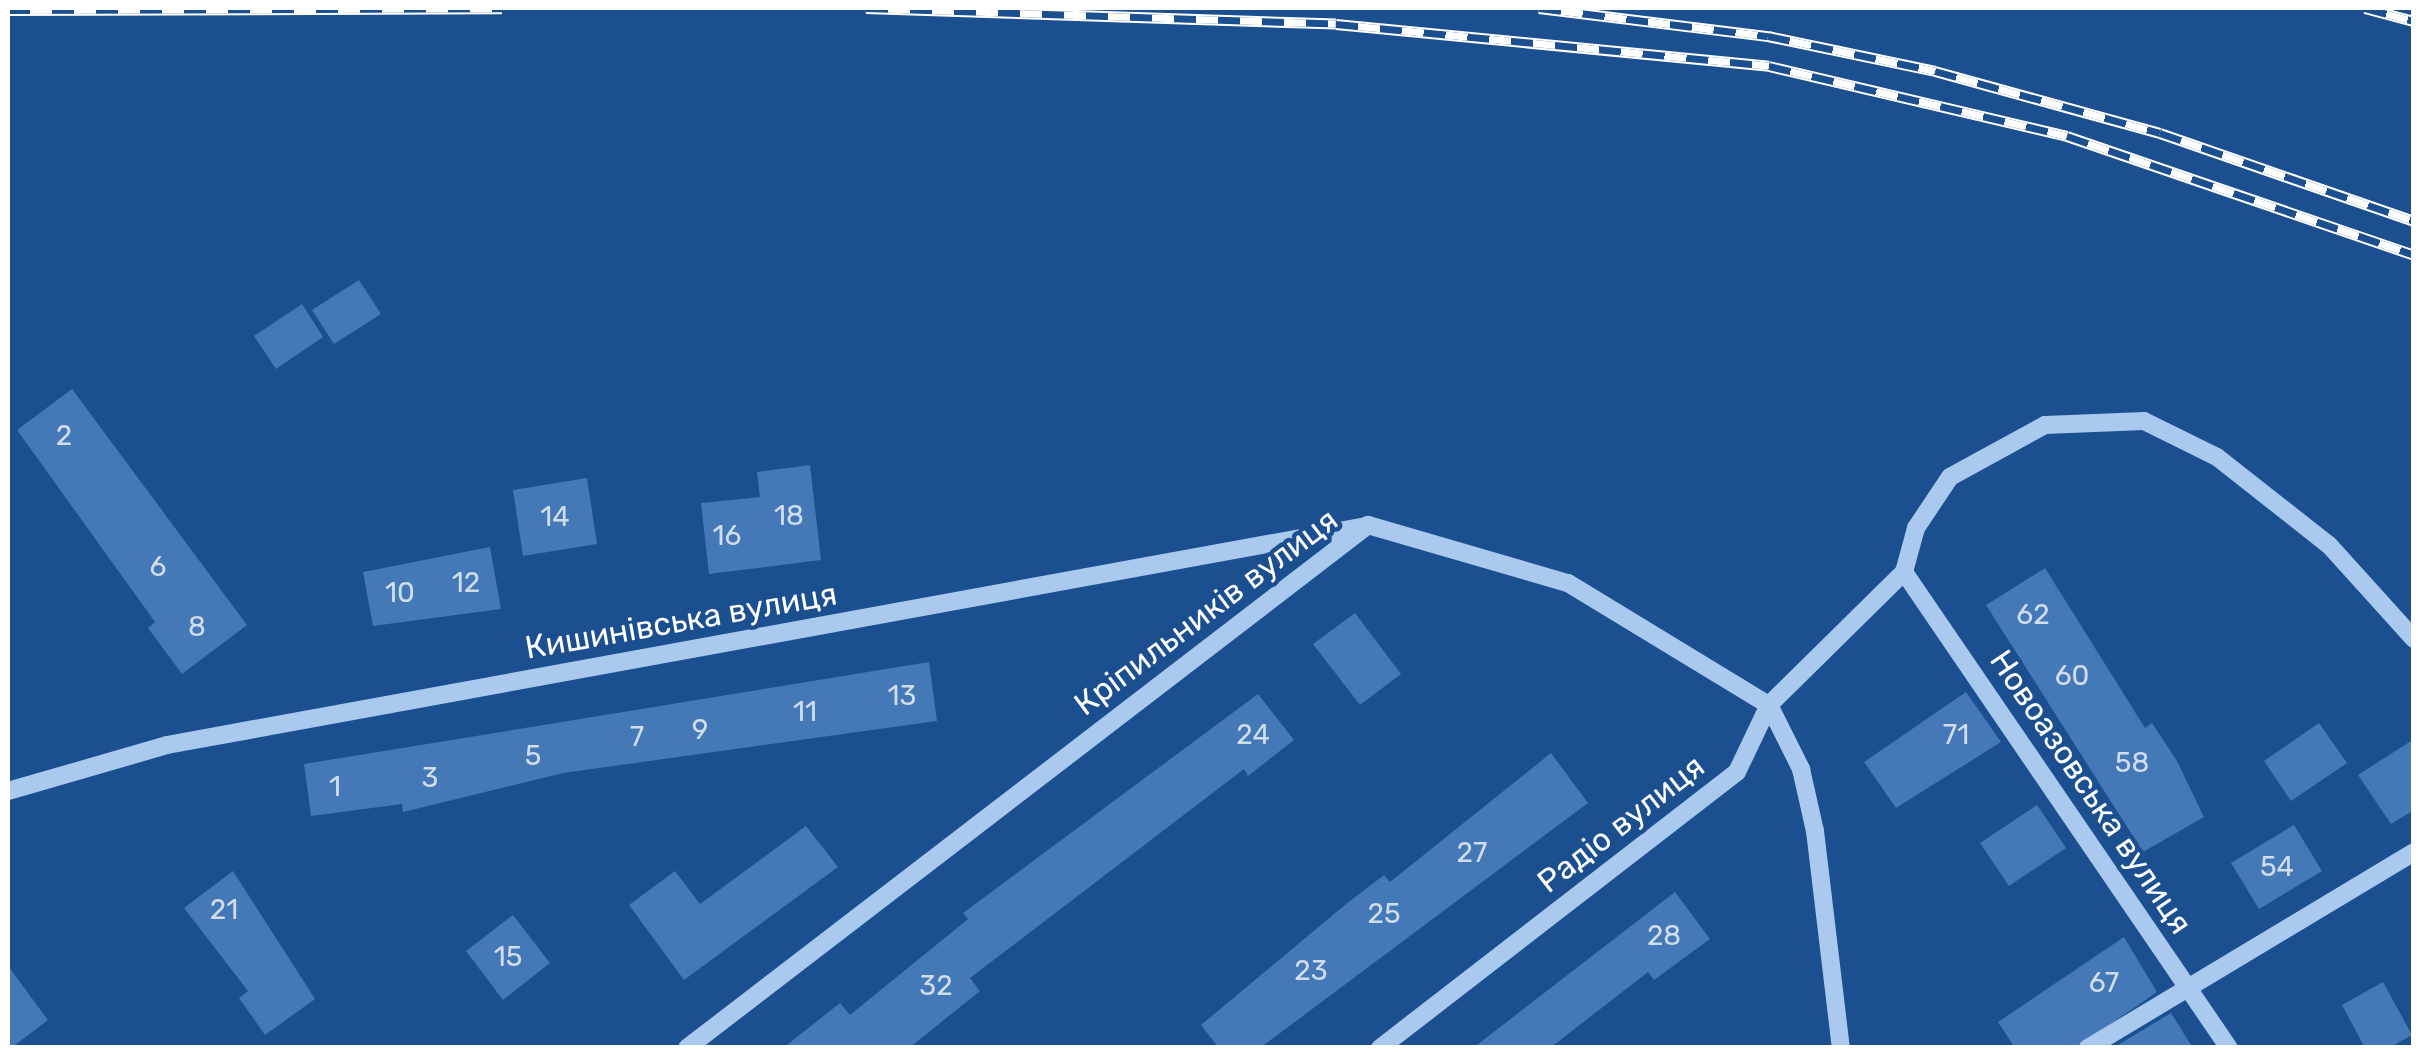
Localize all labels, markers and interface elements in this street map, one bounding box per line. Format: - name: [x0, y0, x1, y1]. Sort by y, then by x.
- house number: 2: [56, 419, 72, 453]
- house number: 18: [774, 499, 804, 533]
- house number: 14: [540, 500, 570, 534]
- street label: Кріпильників вулиця: [1067, 500, 1345, 724]
- house number: 16: [713, 519, 741, 553]
- house number: 6: [150, 550, 166, 584]
- house number: 12: [452, 566, 480, 600]
- street label: Кишинівська вулиця: [522, 575, 840, 667]
- house number: 10: [385, 576, 415, 610]
- house number: 62: [2016, 598, 2050, 632]
- house number: 8: [188, 610, 206, 644]
- street label: Новоазовська вулиця: [1982, 643, 2200, 941]
- house number: 60: [2055, 659, 2089, 693]
- house number: 13: [888, 679, 916, 713]
- house number: 11: [793, 695, 817, 729]
- house number: 9: [692, 713, 708, 747]
- house number: 24: [1236, 718, 1270, 752]
- house number: 71: [1943, 718, 1969, 752]
- house number: 7: [630, 720, 644, 754]
- house number: 5: [525, 739, 541, 773]
- house number: 58: [2115, 746, 2149, 780]
- street label: Радіо вулиця: [1530, 747, 1712, 901]
- house number: 3: [422, 761, 438, 795]
- house number: 1: [329, 770, 341, 804]
- house number: 27: [1457, 836, 1487, 870]
- house number: 54: [2260, 850, 2294, 884]
- house number: 21: [210, 893, 238, 927]
- house number: 25: [1367, 897, 1401, 931]
- house number: 28: [1647, 919, 1681, 953]
- house number: 15: [494, 940, 522, 974]
- house number: 23: [1294, 954, 1328, 988]
- house number: 67: [2089, 966, 2119, 1000]
- house number: 32: [919, 969, 953, 1003]

